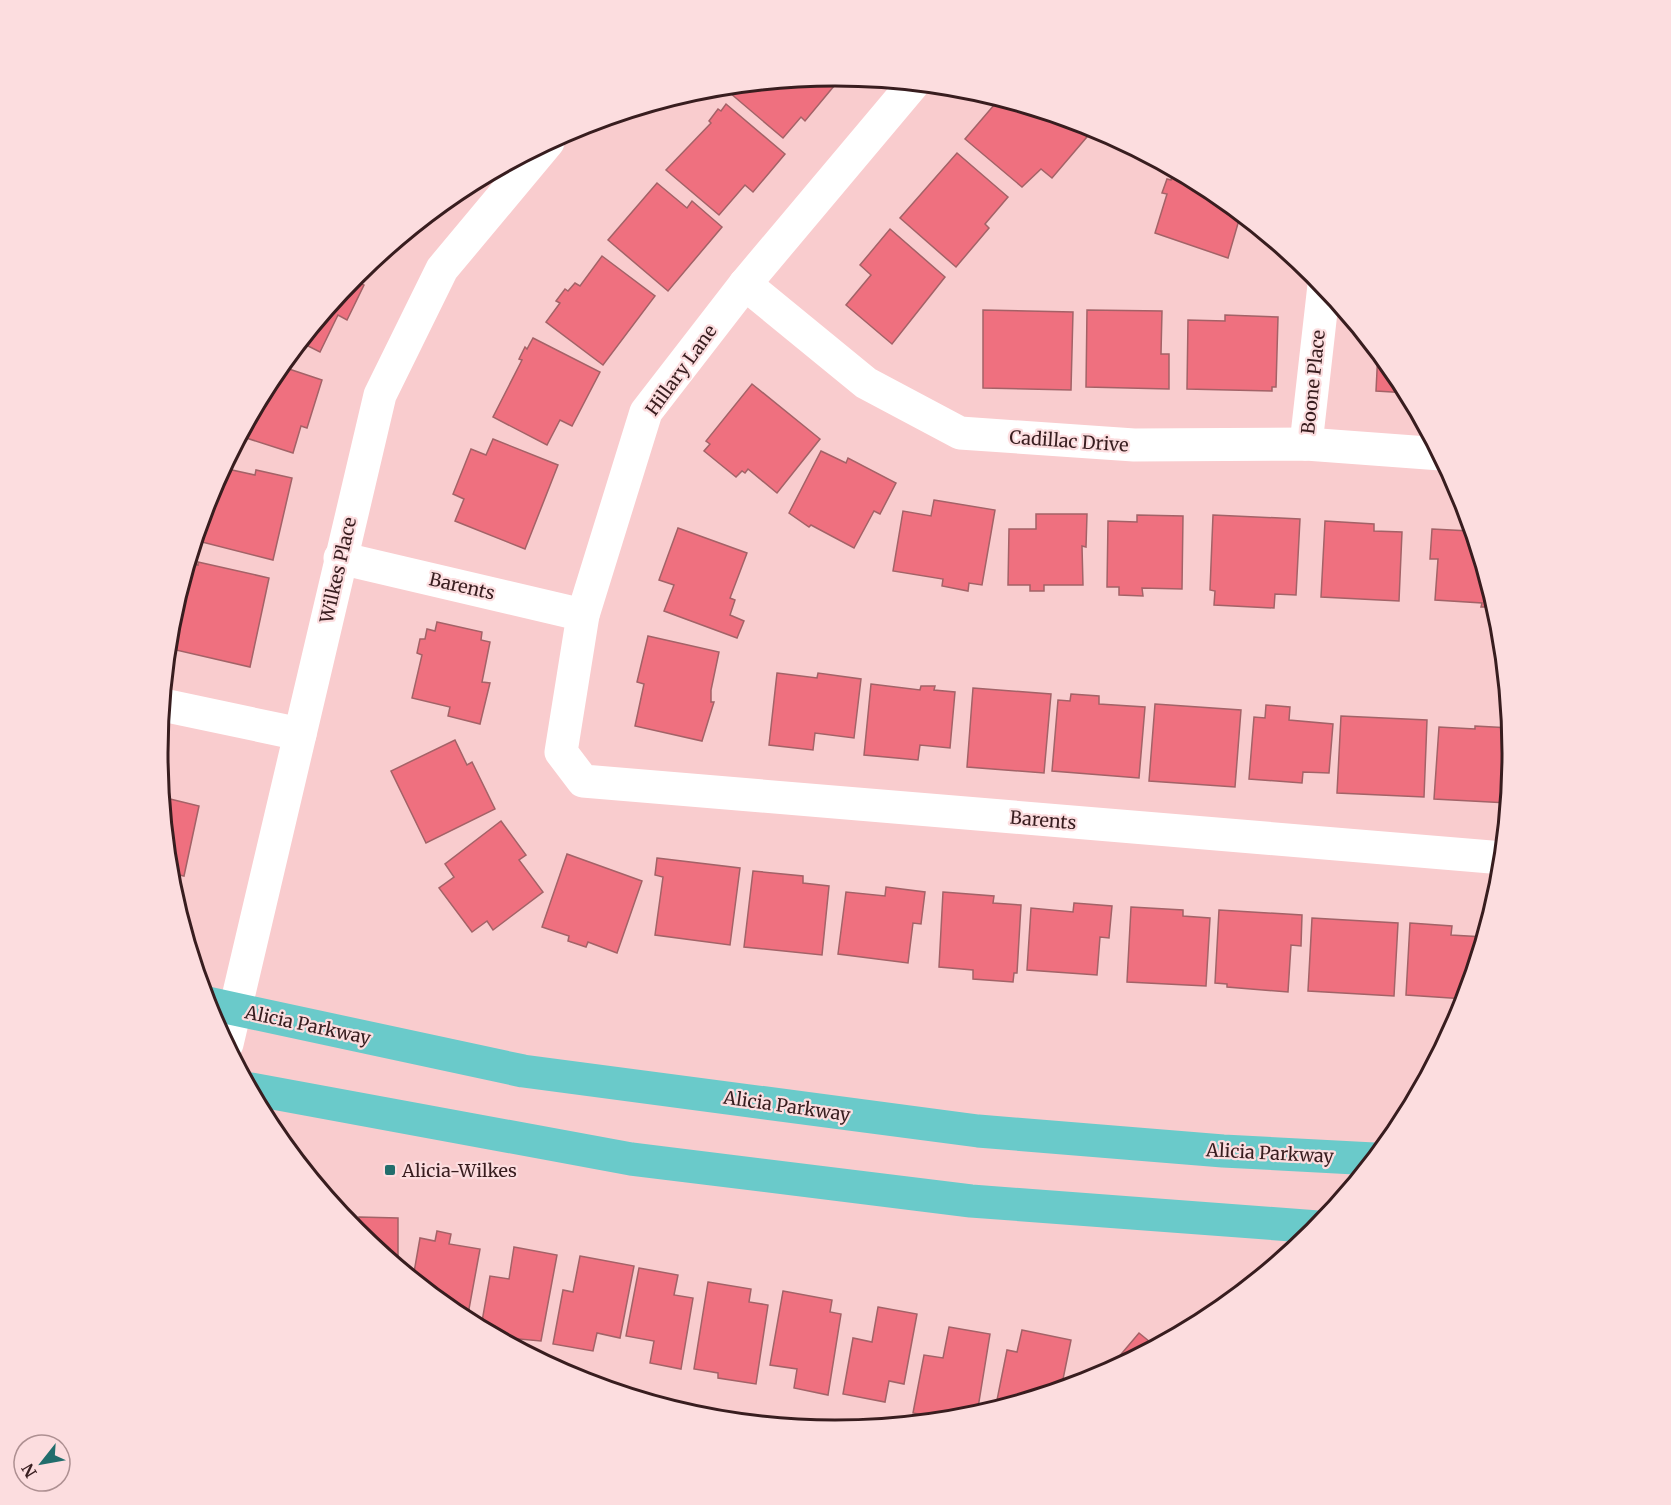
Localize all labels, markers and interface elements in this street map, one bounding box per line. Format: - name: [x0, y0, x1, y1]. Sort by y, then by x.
- street label: Hillary Lane: [640, 320, 722, 420]
- street label: Boone Place: [1296, 329, 1330, 435]
- street label: Cadillac Drive: [1009, 425, 1129, 457]
- street label: Wilkes Place: [314, 515, 361, 626]
- street label: Barents: [427, 567, 497, 605]
- street label: Barents: [1009, 806, 1077, 834]
- street label: Alicia Parkway: [242, 1000, 374, 1050]
- street label: Alicia Parkway: [721, 1086, 853, 1126]
- street label: Alicia Parkway: [1204, 1138, 1335, 1168]
- place label: Alicia-Wilkes: [401, 1159, 517, 1182]
- marker: Alicia-Wilkes: [383, 1163, 397, 1177]
- north arrow: [12, 1433, 72, 1493]
- text: N: [17, 1460, 41, 1481]

